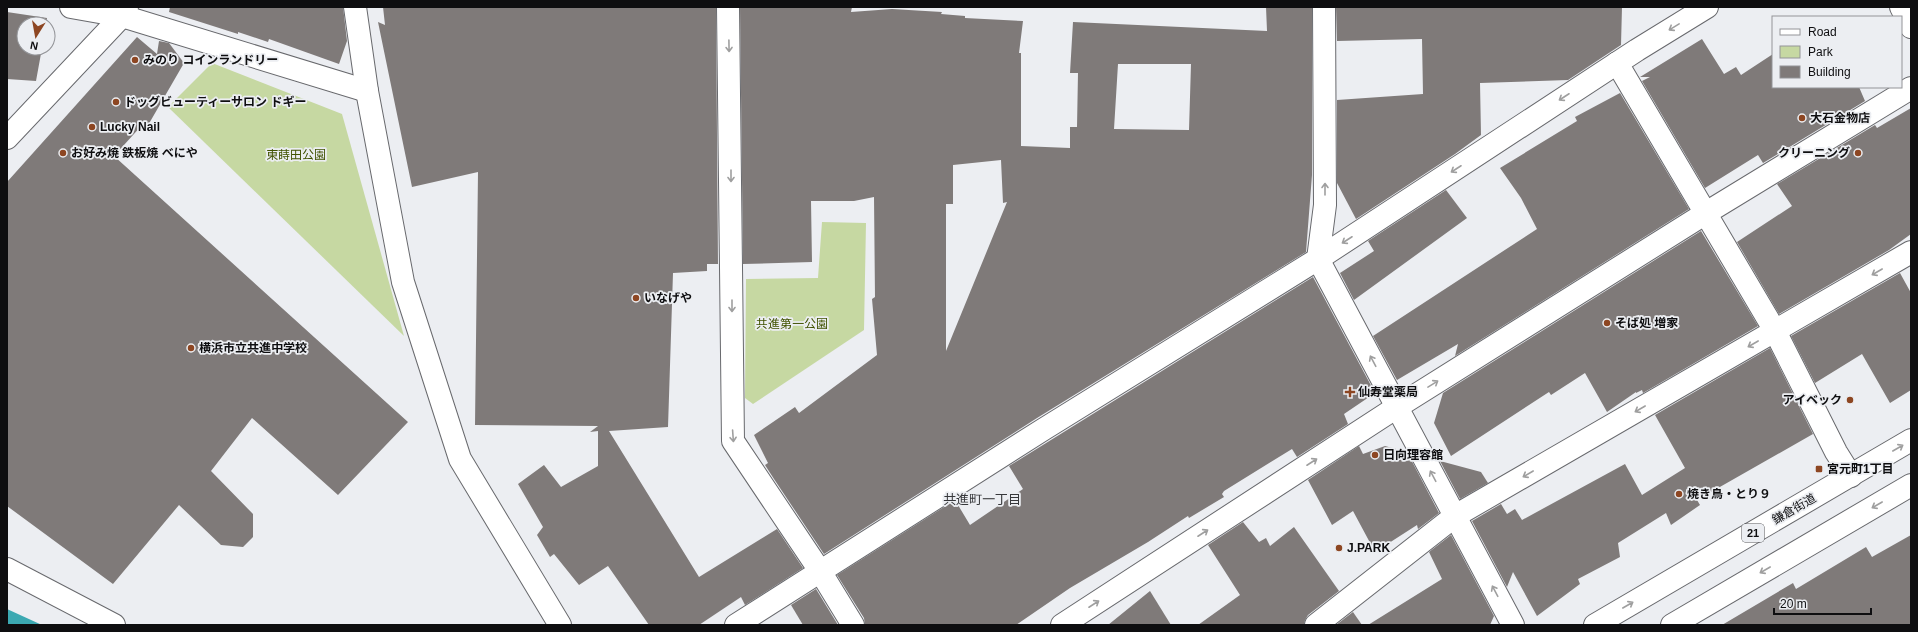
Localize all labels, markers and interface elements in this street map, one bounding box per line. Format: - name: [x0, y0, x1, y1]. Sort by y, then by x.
- north arrow: [16, 16, 56, 56]
- legend: [1772, 16, 1902, 88]
- one-way arrow: [1668, 24, 1680, 32]
- text: Road: [1808, 25, 1837, 39]
- text: N: [29, 39, 39, 52]
- one-way arrow: [725, 39, 733, 52]
- text: Park: [1808, 45, 1834, 59]
- place label: みのり コインランドリー: [143, 53, 278, 67]
- marker: みのり コインランドリー: [130, 55, 140, 65]
- text: Building: [1808, 65, 1851, 79]
- one-way arrow: [1558, 94, 1570, 102]
- place label: ドッグビューティーサロン ドギー: [124, 95, 306, 109]
- marker: ドッグビューティーサロン ドギー: [111, 97, 121, 107]
- place label: 大石金物店: [1810, 111, 1870, 125]
- marker: 大石金物店: [1797, 113, 1807, 123]
- place label: Lucky Nail: [100, 120, 160, 134]
- marker: Lucky Nail: [87, 122, 97, 132]
- place label: お好み焼 鉄板焼 べにや: [71, 146, 198, 160]
- place label: クリーニング: [1778, 146, 1850, 160]
- marker: お好み焼 鉄板焼 べにや: [58, 148, 68, 158]
- park label: 東蒔田公園: [266, 148, 326, 162]
- marker: クリーニング: [1853, 148, 1863, 158]
- one-way arrow: [1451, 165, 1462, 173]
- one-way arrow: [727, 169, 735, 182]
- one-way arrow: [1321, 183, 1329, 196]
- one-way arrow: [1341, 237, 1353, 245]
- one-way arrow: [1871, 268, 1883, 276]
- place label: いなげや: [644, 291, 692, 305]
- marker: いなげや: [631, 293, 641, 303]
- one-way arrow: [728, 299, 736, 312]
- place label: そば処 増家: [1615, 316, 1678, 330]
- park label: 共進第一公園: [756, 317, 828, 331]
- marker: そば処 増家: [1602, 318, 1612, 328]
- place label: 横浜市立共進中学校: [199, 341, 307, 355]
- one-way arrow: [1747, 341, 1759, 349]
- marker: 横浜市立共進中学校: [186, 343, 196, 353]
- one-way arrow: [1368, 355, 1376, 367]
- one-way arrow: [1427, 380, 1438, 388]
- place label: 仙寿堂薬局: [1358, 385, 1418, 399]
- marker: 仙寿堂薬局: [1345, 387, 1355, 397]
- place label: アイベック: [1783, 393, 1842, 407]
- marker: アイベック: [1845, 395, 1855, 405]
- one-way arrow: [1634, 406, 1646, 414]
- one-way arrow: [730, 429, 737, 442]
- one-way arrow: [1892, 444, 1904, 452]
- place label: 日向理容館: [1383, 448, 1443, 462]
- marker: 日向理容館: [1370, 450, 1380, 460]
- one-way arrow: [1306, 458, 1317, 466]
- place label: 宮元町1丁目: [1827, 462, 1894, 476]
- marker: 宮元町1丁目: [1814, 464, 1824, 474]
- one-way arrow: [1429, 470, 1437, 482]
- one-way arrow: [1522, 471, 1534, 479]
- place label: 焼き鳥・とり９: [1687, 487, 1771, 501]
- marker: 焼き鳥・とり９: [1674, 489, 1684, 499]
- street label: 鎌倉街道: [1770, 491, 1818, 527]
- district label: 共進町一丁目: [943, 492, 1021, 507]
- one-way arrow: [1871, 501, 1883, 509]
- road number: 21: [1742, 524, 1764, 542]
- one-way arrow: [1197, 529, 1208, 537]
- place label: J.PARK: [1347, 541, 1390, 555]
- marker: J.PARK: [1334, 543, 1344, 553]
- one-way arrow: [1759, 567, 1771, 575]
- one-way arrow: [1490, 585, 1498, 597]
- scale bar: [1774, 590, 1871, 616]
- text: 20 m: [1780, 597, 1807, 611]
- one-way arrow: [1088, 600, 1099, 608]
- one-way arrow: [1622, 601, 1634, 609]

